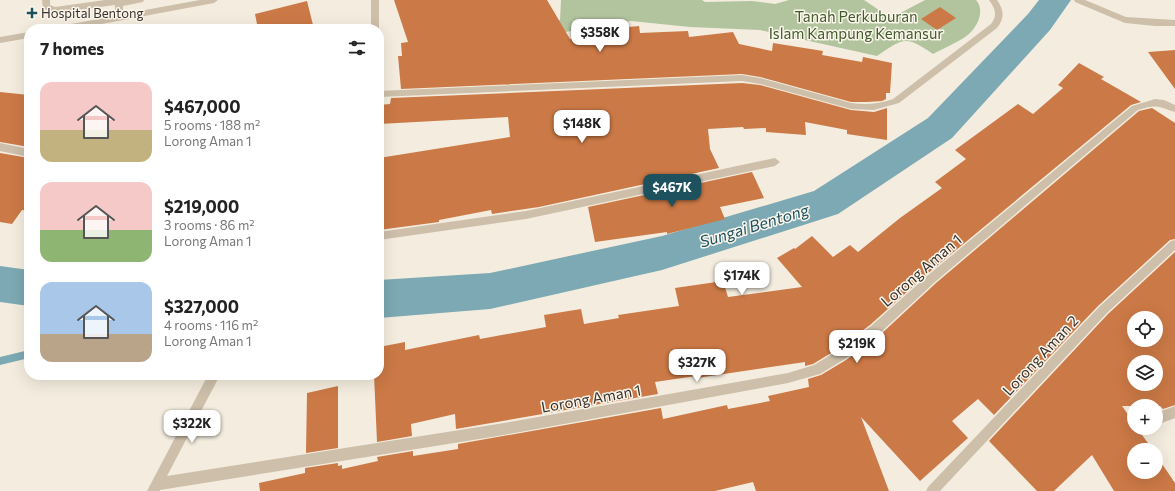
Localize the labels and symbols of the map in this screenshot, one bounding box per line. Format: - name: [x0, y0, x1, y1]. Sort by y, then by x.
- place label: Hospital Bentong: [41, 5, 143, 21]
- marker: Hospital Bentong: [26, 7, 38, 19]
- park label: Tanah Perkuburan Islam Kampung Kemansur: [769, 7, 943, 42]
- pin: $358K: [572, 19, 628, 53]
- pin: $148K: [554, 110, 610, 144]
- pin: $467K: [644, 174, 700, 208]
- water label: Sungai Bentong: [697, 199, 812, 251]
- street label: Lorong Aman 1: [877, 230, 965, 310]
- pin: $174K: [714, 262, 770, 296]
- street label: Lorong Aman 2: [998, 311, 1082, 399]
- pin: $219K: [829, 330, 885, 364]
- pin: $327K: [669, 349, 725, 383]
- street label: Lorong Aman 1: [540, 380, 642, 416]
- pin: $322K: [164, 410, 220, 444]

